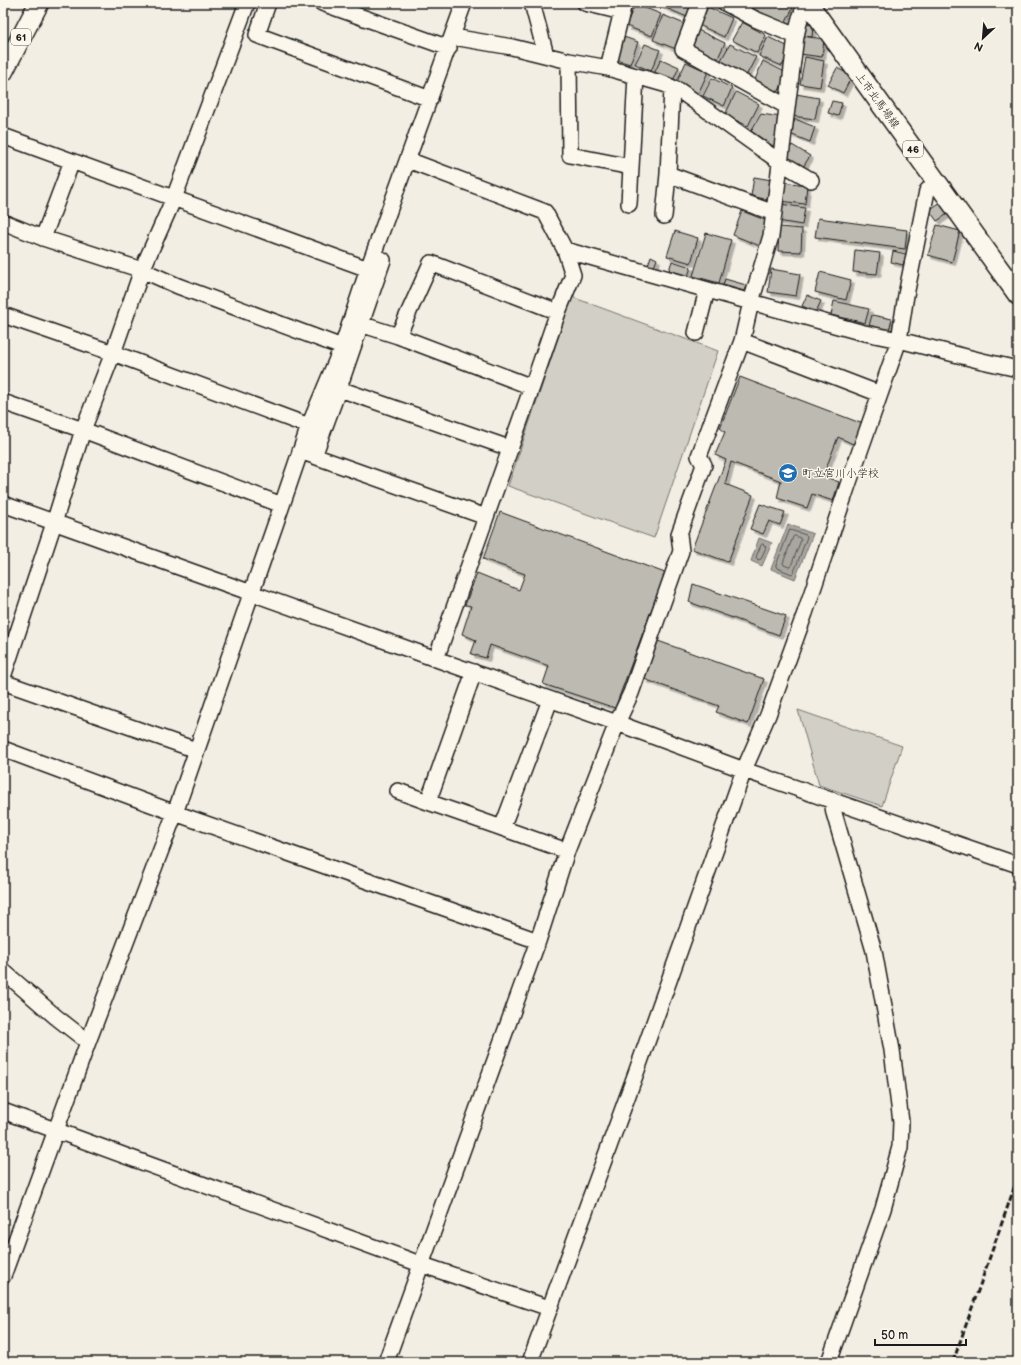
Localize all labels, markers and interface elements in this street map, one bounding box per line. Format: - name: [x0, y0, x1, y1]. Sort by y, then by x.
- north arrow: [963, 18, 1003, 58]
- road number: 61: [11, 29, 31, 45]
- text: N: [972, 39, 985, 54]
- street label: 上市北馬場線: [853, 70, 902, 131]
- road number: 46: [903, 141, 923, 157]
- school or university icon: 町立宮川小学校: [777, 462, 799, 484]
- place label: 町立宮川小学校: [802, 467, 879, 480]
- scale bar: [875, 1321, 966, 1347]
- text: 50 m: [881, 1328, 908, 1343]

